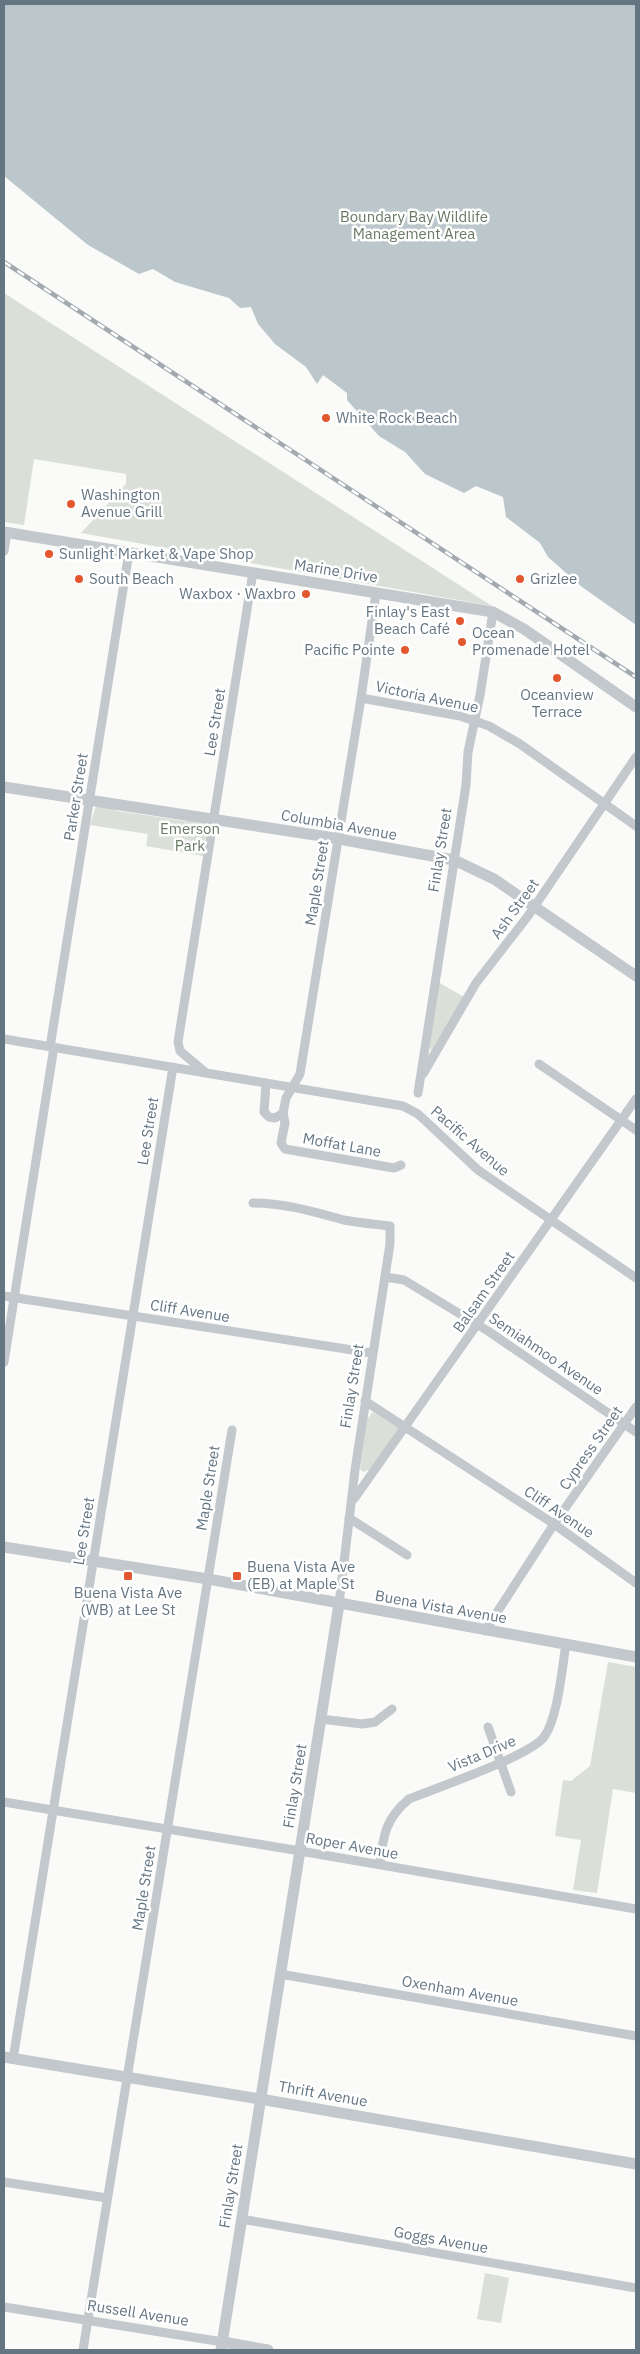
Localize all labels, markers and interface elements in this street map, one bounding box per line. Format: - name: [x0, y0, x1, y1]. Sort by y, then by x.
- park label: Boundary Bay Wildlife Management Area: [340, 207, 488, 243]
- place label: White Rock Beach: [336, 408, 458, 427]
- marker: White Rock Beach: [320, 412, 332, 424]
- place label: Washington Avenue Grill: [81, 485, 162, 521]
- marker: Washington Avenue Grill: [65, 498, 77, 510]
- place label: Sunlight Market & Vape Shop: [59, 544, 254, 563]
- marker: Sunlight Market & Vape Shop: [43, 548, 55, 560]
- street label: Marine Drive: [293, 555, 379, 587]
- place label: South Beach: [89, 569, 174, 588]
- place label: Grizlee: [530, 569, 577, 588]
- marker: South Beach: [73, 573, 85, 585]
- marker: Grizlee: [514, 573, 526, 585]
- place label: Waxbox · Waxbro: [179, 584, 296, 603]
- marker: Waxbox · Waxbro: [300, 588, 312, 600]
- place label: Finlay's East Beach Café: [366, 602, 450, 638]
- marker: Finlay's East Beach Café: [454, 615, 466, 627]
- place label: Ocean Promenade Hotel: [472, 623, 590, 659]
- marker: Ocean Promenade Hotel: [456, 636, 468, 648]
- place label: Pacific Pointe: [304, 640, 395, 659]
- marker: Pacific Pointe: [399, 644, 411, 656]
- marker: Oceanview Terrace: [551, 672, 563, 684]
- street label: Victoria Avenue: [374, 676, 480, 717]
- place label: Oceanview Terrace: [520, 685, 594, 721]
- street label: Lee Street: [200, 687, 229, 757]
- street label: Parker Street: [59, 752, 92, 842]
- street label: Columbia Avenue: [280, 805, 399, 844]
- street label: Finlay Street: [423, 807, 456, 893]
- park label: Emerson Park: [160, 819, 220, 855]
- street label: Maple Street: [300, 839, 333, 927]
- street label: Ash Street: [486, 875, 543, 943]
- street label: Lee Street: [133, 1096, 162, 1166]
- street label: Pacific Avenue: [427, 1101, 514, 1180]
- street label: Moffat Lane: [301, 1128, 383, 1161]
- street label: Balsam Street: [449, 1247, 519, 1336]
- street label: Cliff Avenue: [149, 1295, 231, 1326]
- street label: Semiahmoo Avenue: [485, 1308, 607, 1399]
- street label: Finlay Street: [335, 1343, 368, 1429]
- street label: Cypress Street: [555, 1402, 627, 1493]
- street label: Maple Street: [191, 1444, 224, 1532]
- street label: Cliff Avenue: [521, 1481, 598, 1542]
- street label: Lee Street: [69, 1496, 98, 1566]
- place label: Buena Vista Ave (EB) at Maple St: [247, 1557, 355, 1593]
- marker: Buena Vista Ave (WB) at Lee St: [122, 1570, 134, 1582]
- marker: Buena Vista Ave (EB) at Maple St: [231, 1570, 243, 1582]
- place label: Buena Vista Ave (WB) at Lee St: [74, 1583, 182, 1619]
- street label: Buena Vista Avenue: [374, 1586, 509, 1627]
- street label: Vista Drive: [445, 1731, 519, 1776]
- street label: Finlay Street: [278, 1743, 311, 1829]
- street label: Roper Avenue: [304, 1828, 400, 1863]
- street label: Maple Street: [127, 1844, 160, 1932]
- street label: Oxenham Avenue: [400, 1971, 520, 2010]
- street label: Thrift Avenue: [277, 2076, 369, 2111]
- street label: Finlay Street: [214, 2143, 247, 2229]
- street label: Goggs Avenue: [392, 2222, 490, 2257]
- street label: Russell Avenue: [86, 2295, 190, 2330]

